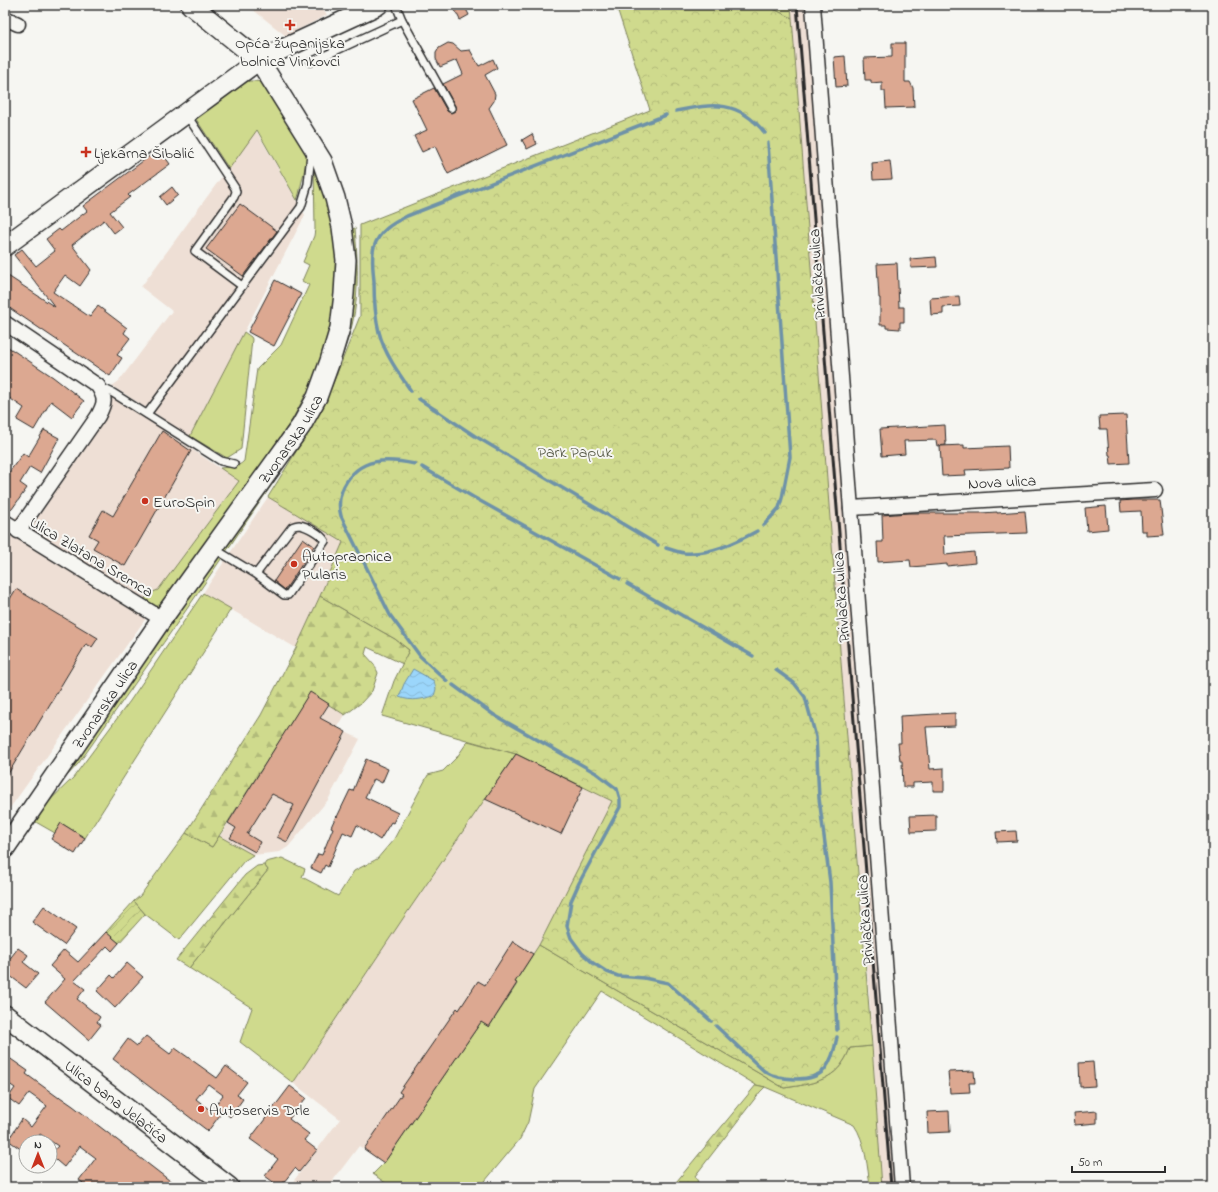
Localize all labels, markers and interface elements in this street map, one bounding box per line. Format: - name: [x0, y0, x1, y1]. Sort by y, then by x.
- marker: Opća županijska bolnica Vinkovci: [284, 19, 296, 31]
- place label: Opća županijska bolnica Vinkovci: [235, 32, 345, 74]
- place label: Ljekarna Šibalić: [94, 142, 195, 166]
- marker: Ljekarna Šibalić: [81, 147, 91, 157]
- street label: Privlačka ulica: [803, 228, 833, 320]
- street label: Zvonarska ulica: [253, 390, 330, 490]
- park label: Park Papuk: [538, 441, 613, 465]
- street label: Nova ulica: [967, 469, 1037, 497]
- place label: EuroSpin: [153, 491, 215, 515]
- marker: EuroSpin: [140, 496, 150, 506]
- street label: Ulica Zlatana Sremca: [24, 511, 158, 604]
- place label: Autopraonica Pularis: [302, 545, 392, 587]
- street label: Privlačka ulica: [827, 551, 857, 643]
- marker: Autopraonica Pularis: [289, 559, 299, 569]
- street label: Zvonarska ulica: [66, 655, 145, 754]
- street label: Privlačka ulica: [851, 874, 881, 966]
- street label: Ulica bana Jelačića: [59, 1055, 173, 1150]
- place label: Autoservis Drle: [209, 1099, 311, 1123]
- marker: Autoservis Drle: [196, 1104, 206, 1114]
- north arrow: [18, 1134, 58, 1174]
- text: N: [34, 1137, 42, 1153]
- scale bar: [1072, 1148, 1165, 1174]
- text: 50 m: [1078, 1154, 1102, 1172]

